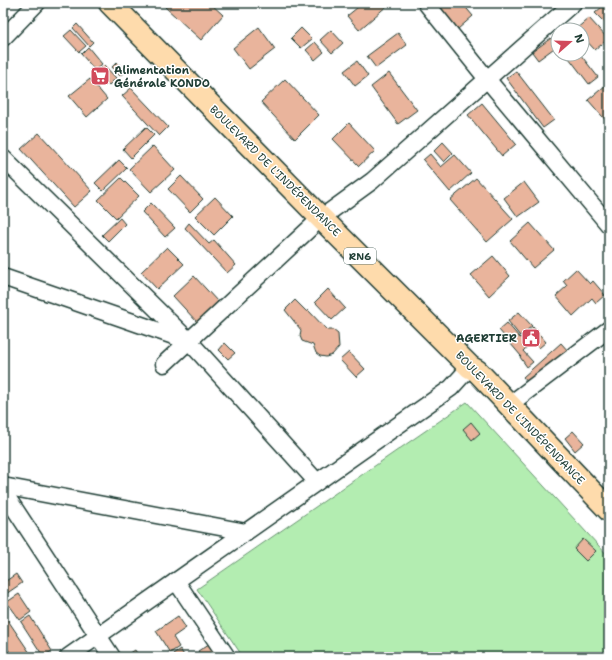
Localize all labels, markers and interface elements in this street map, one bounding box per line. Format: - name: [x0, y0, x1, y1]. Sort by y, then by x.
- north arrow: [550, 22, 590, 62]
- text: N: [570, 32, 588, 46]
- place label: Alimentation Générale KONDO: [114, 63, 210, 91]
- supermarket icon: Alimentation Générale KONDO: [89, 65, 111, 87]
- street label: BOULEVARD DE L'INDÉPENDANCE: [206, 101, 345, 240]
- road number: RN6: [344, 248, 376, 264]
- public building icon: AGERTIER: [520, 327, 542, 349]
- place label: AGERTIER: [456, 331, 517, 346]
- street label: BOULEVARD DE L'INDÉPENDANCE: [452, 347, 589, 488]

